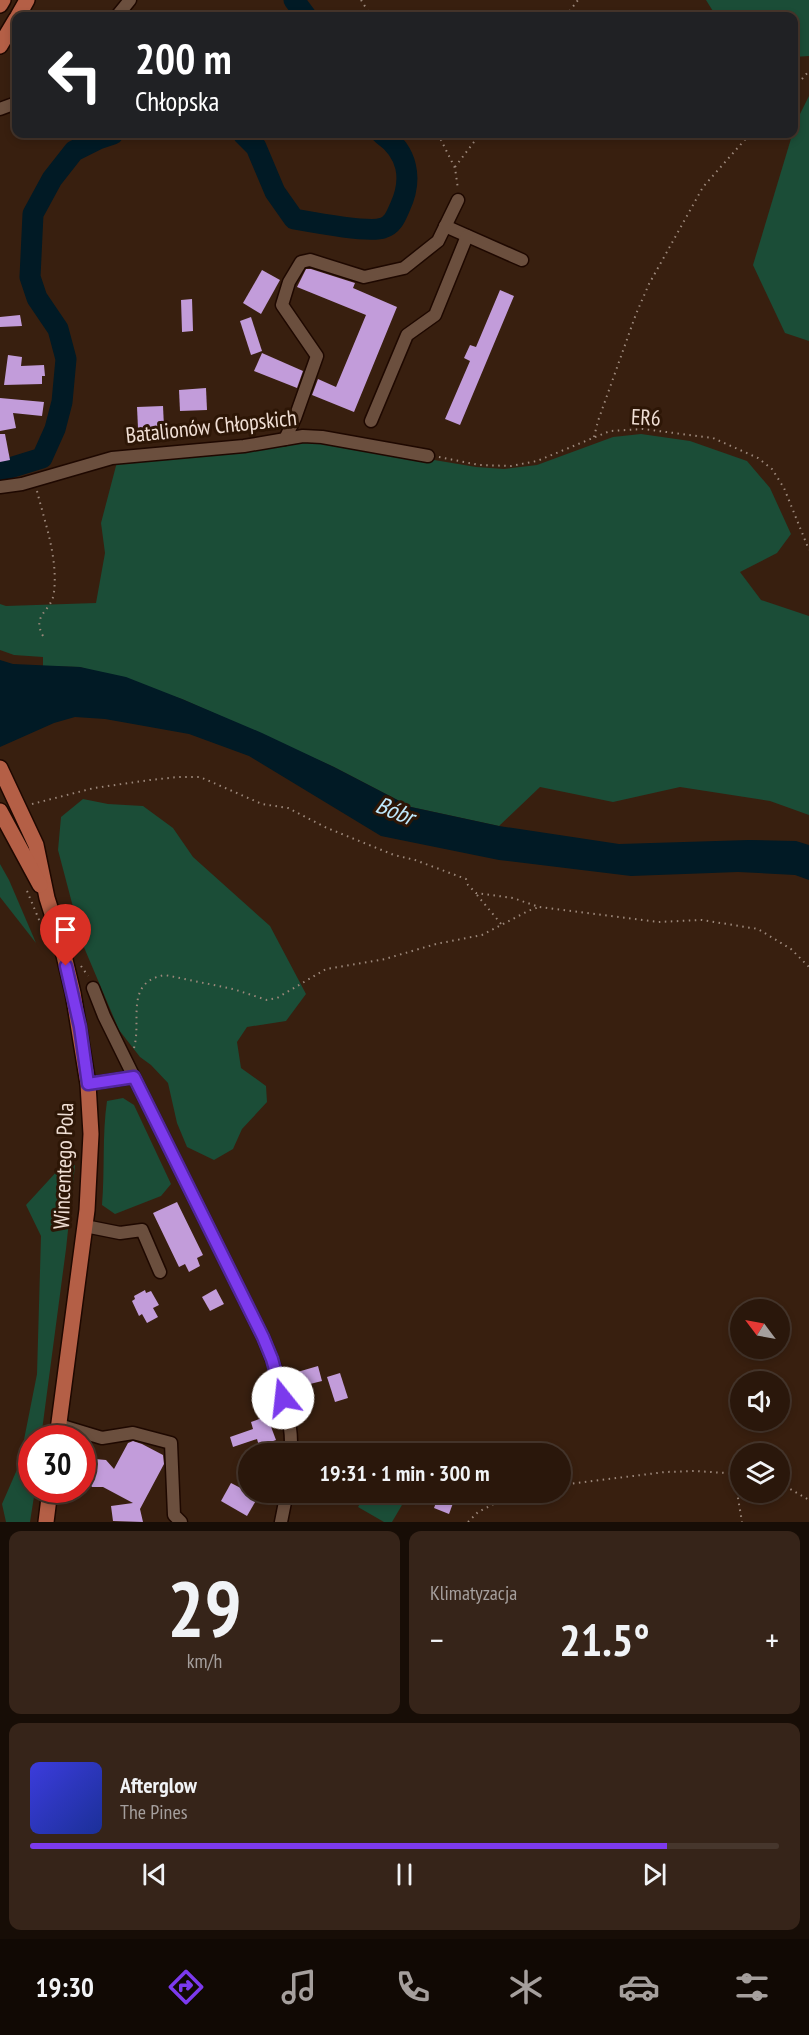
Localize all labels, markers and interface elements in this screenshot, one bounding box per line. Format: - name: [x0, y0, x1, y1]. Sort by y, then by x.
- text: 200 m: [135, 31, 232, 86]
- icon: left: [36, 36, 114, 114]
- text: Chłopska: [135, 84, 219, 118]
- street label: ER6: [630, 402, 662, 432]
- street label: Batalionów Chłopskich: [124, 403, 298, 449]
- water label: Bóbr: [371, 789, 422, 833]
- pin: [40, 904, 91, 966]
- icon: arrive: [49, 913, 82, 946]
- street label: Wincentego Pola: [47, 1102, 79, 1230]
- north arrow: [730, 1299, 790, 1359]
- map controls: [730, 1299, 790, 1503]
- position arrow: [251, 1366, 315, 1430]
- button: sound: [730, 1371, 790, 1431]
- speed limit sign: 30: [18, 1425, 96, 1503]
- button: layers: [730, 1443, 790, 1503]
- text: 19:31 · 1 min · 300 m: [319, 1459, 490, 1487]
- text: 29: [167, 1558, 242, 1659]
- text: Klimatyzacja: [430, 1580, 517, 1606]
- text: 21.5°: [559, 1610, 650, 1668]
- text: −: [430, 1618, 444, 1661]
- text: +: [765, 1618, 779, 1661]
- text: km/h: [187, 1648, 222, 1674]
- text: Afterglow: [120, 1771, 197, 1799]
- text: The Pines: [120, 1799, 187, 1825]
- icon: previous: [138, 1858, 171, 1891]
- icon: pause: [388, 1858, 421, 1891]
- icon: next: [638, 1858, 671, 1891]
- icon: directions: [165, 1966, 207, 2008]
- icon: music: [278, 1966, 320, 2008]
- icon: phone: [392, 1966, 434, 2008]
- icon: climate: [505, 1966, 547, 2008]
- icon: car: [618, 1966, 660, 2008]
- icon: filters: [731, 1966, 773, 2008]
- text: 19:30: [36, 1970, 94, 2004]

